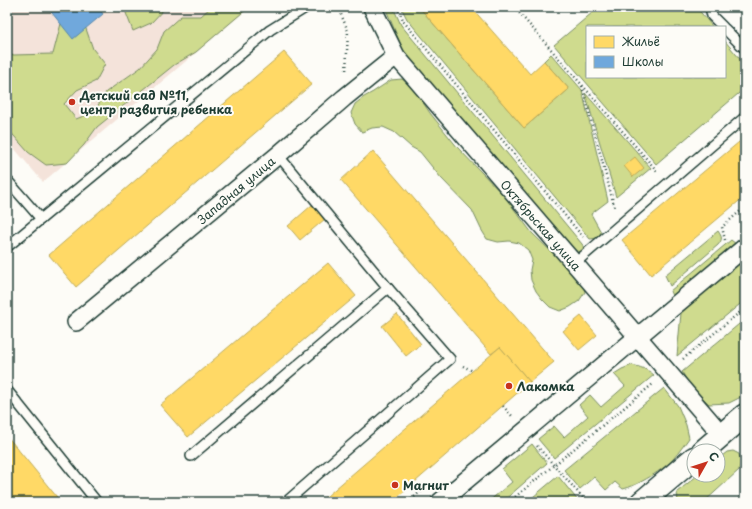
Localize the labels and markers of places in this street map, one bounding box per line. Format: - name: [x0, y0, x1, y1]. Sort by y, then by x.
- place label: Детский сад №11, центр развития ребенка: [79, 86, 232, 118]
- marker: Детский сад №11, центр развития ребенка: [67, 97, 77, 107]
- place label: Лакомка: [517, 377, 575, 395]
- marker: Лакомка: [504, 381, 514, 391]
- place label: Магнит: [403, 476, 449, 494]
- marker: Магнит: [390, 480, 400, 490]

